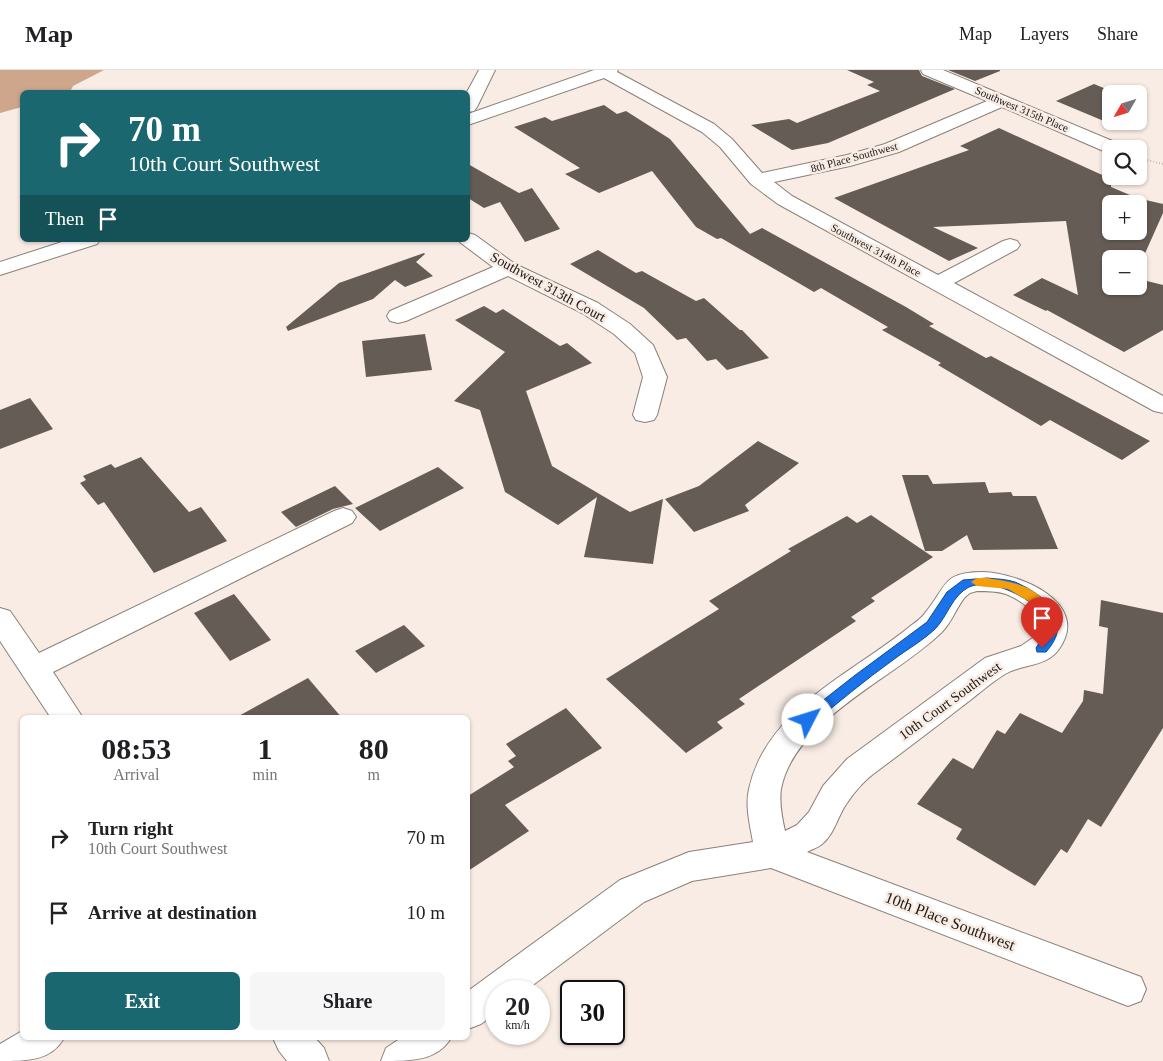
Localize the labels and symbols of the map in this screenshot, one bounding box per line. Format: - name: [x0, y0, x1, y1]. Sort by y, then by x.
- street label: Southwest 315th Place: [974, 84, 1071, 134]
- north arrow: [1102, 85, 1148, 130]
- street label: 8th Place Southwest: [809, 140, 899, 174]
- street label: Southwest 314th Place: [829, 221, 923, 279]
- street label: Southwest 313th Court: [488, 249, 608, 325]
- pin: [1021, 597, 1063, 648]
- street label: 10th Court Southwest: [896, 659, 1004, 743]
- position arrow: [781, 693, 833, 745]
- street label: 10th Place Southwest: [883, 888, 1018, 954]
- speed limit sign: 30: [560, 980, 625, 1045]

